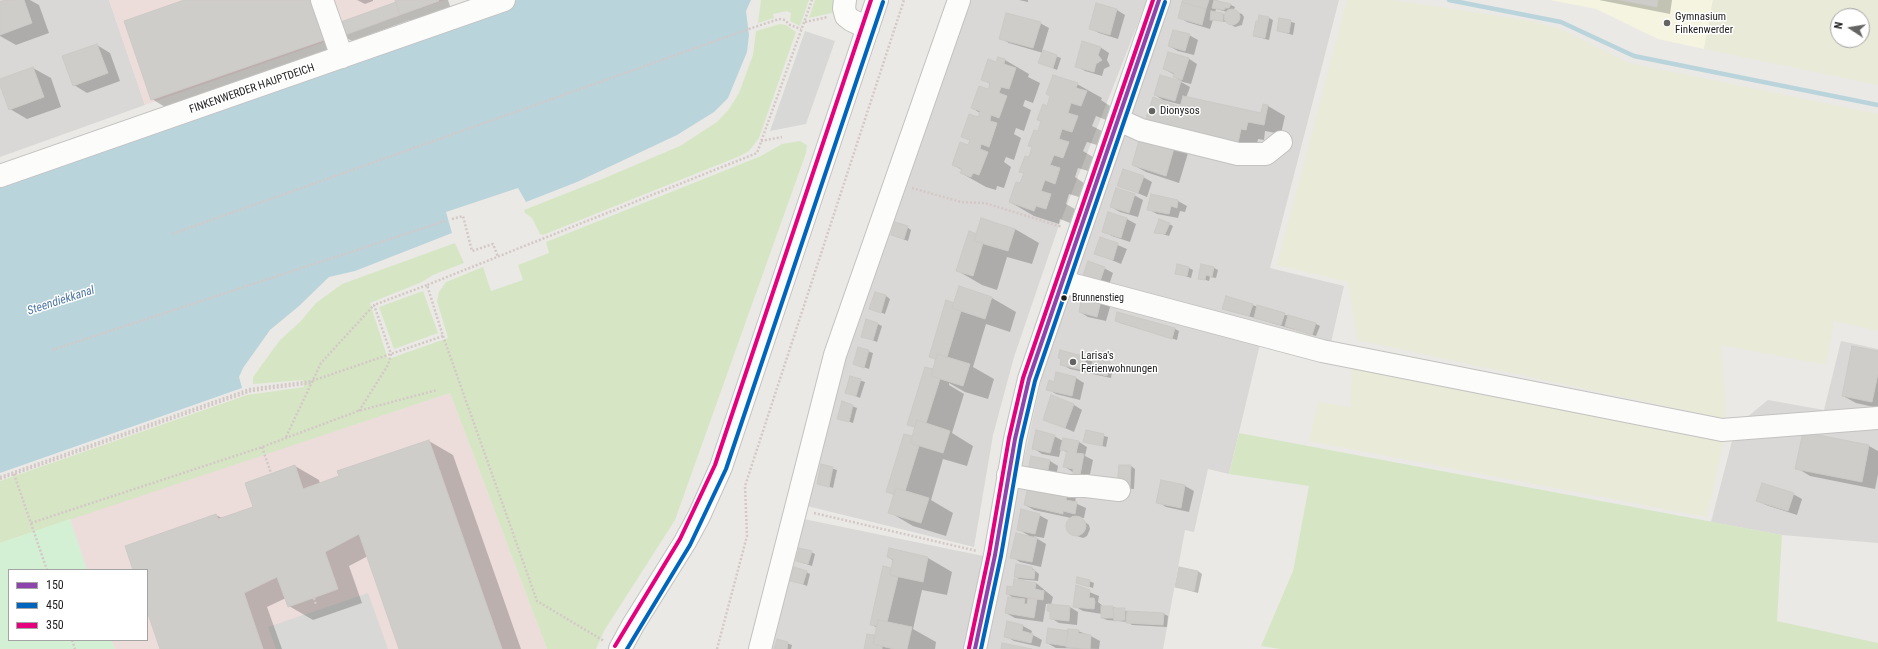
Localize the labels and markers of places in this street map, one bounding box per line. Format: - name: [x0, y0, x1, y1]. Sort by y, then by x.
- place label: Gymnasium Finkenwerder: [1675, 10, 1733, 36]
- marker: Gymnasium Finkenwerder: [1662, 18, 1672, 28]
- place label: Dionysos: [1160, 104, 1200, 118]
- marker: Dionysos: [1147, 106, 1157, 116]
- place label: Brunnenstieg: [1072, 292, 1124, 304]
- marker: Brunnenstieg: [1059, 293, 1069, 303]
- place label: Larisa's Ferienwohnungen: [1081, 349, 1158, 375]
- marker: Larisa's Ferienwohnungen: [1068, 357, 1078, 367]

